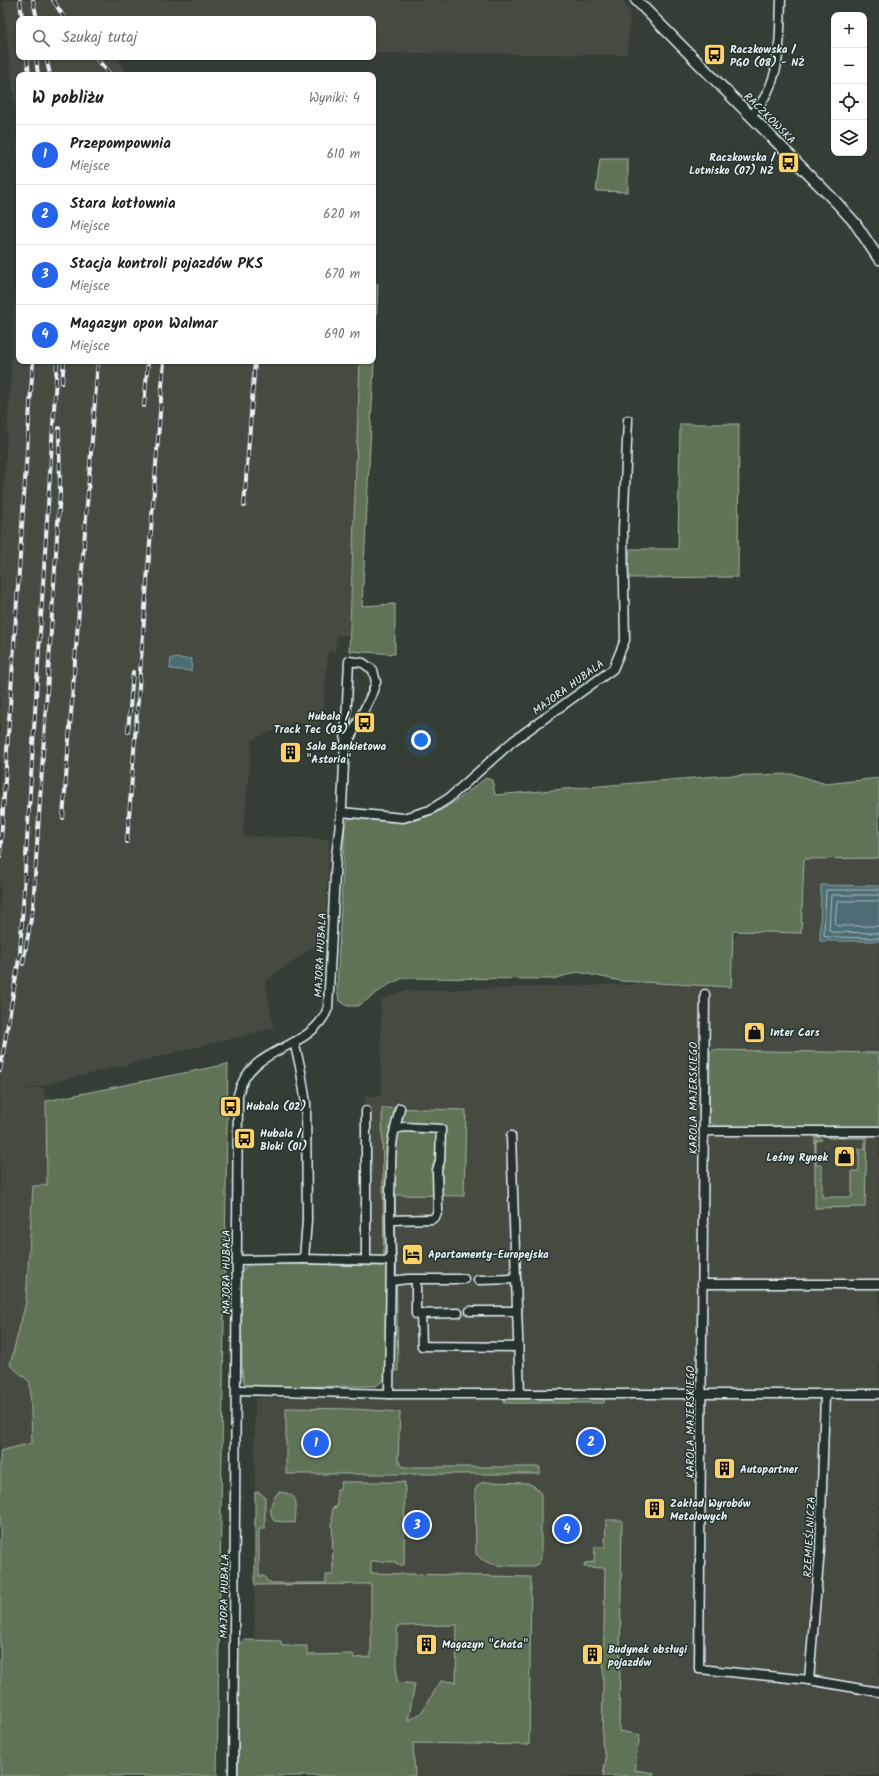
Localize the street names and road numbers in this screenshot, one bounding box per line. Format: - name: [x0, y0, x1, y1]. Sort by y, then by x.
- street label: RACZKOWSKA: [739, 89, 800, 149]
- street label: MAJORA HUBALA: [529, 655, 609, 720]
- street label: MAJORA HUBALA: [310, 912, 332, 998]
- street label: KAROLA MAJERSKIEGO: [685, 1042, 703, 1154]
- street label: MAJORA HUBALA: [218, 1229, 236, 1315]
- street label: KAROLA MAJERSKIEGO: [682, 1366, 700, 1478]
- street label: RZEMIEŚLNICZA: [799, 1496, 821, 1578]
- street label: MAJORA HUBALA: [215, 1553, 235, 1639]

